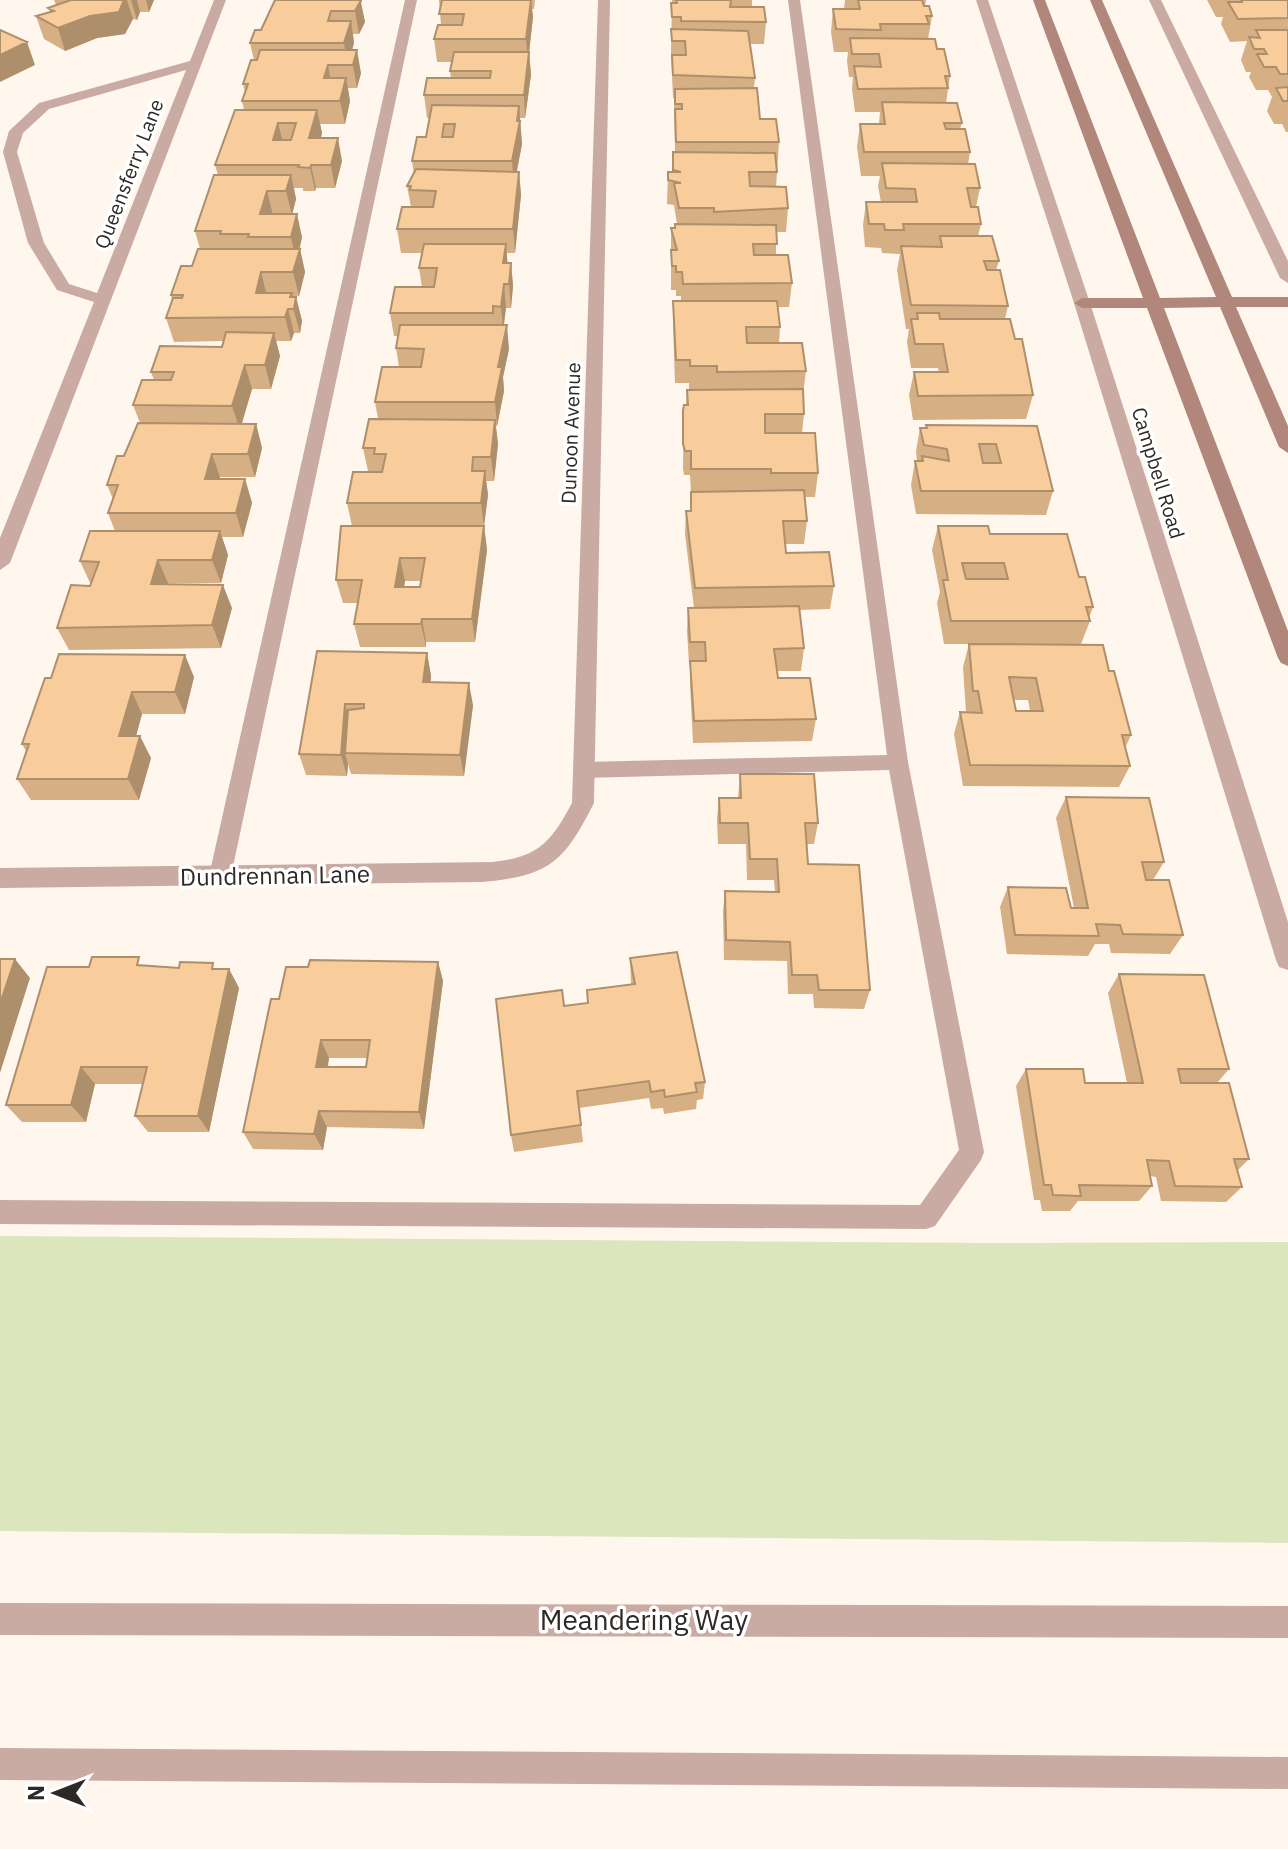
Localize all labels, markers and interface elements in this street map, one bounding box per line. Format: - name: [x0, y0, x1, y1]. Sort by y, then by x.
- street label: Queensferry Lane: [88, 95, 170, 253]
- street label: Dunoon Avenue: [555, 362, 586, 504]
- street label: Campbell Road: [1126, 404, 1191, 542]
- street label: Dundrennan Lane: [180, 857, 370, 893]
- street label: Meandering Way: [540, 1601, 748, 1638]
- north arrow: [16, 1753, 96, 1833]
- text: N: [21, 1785, 50, 1801]

